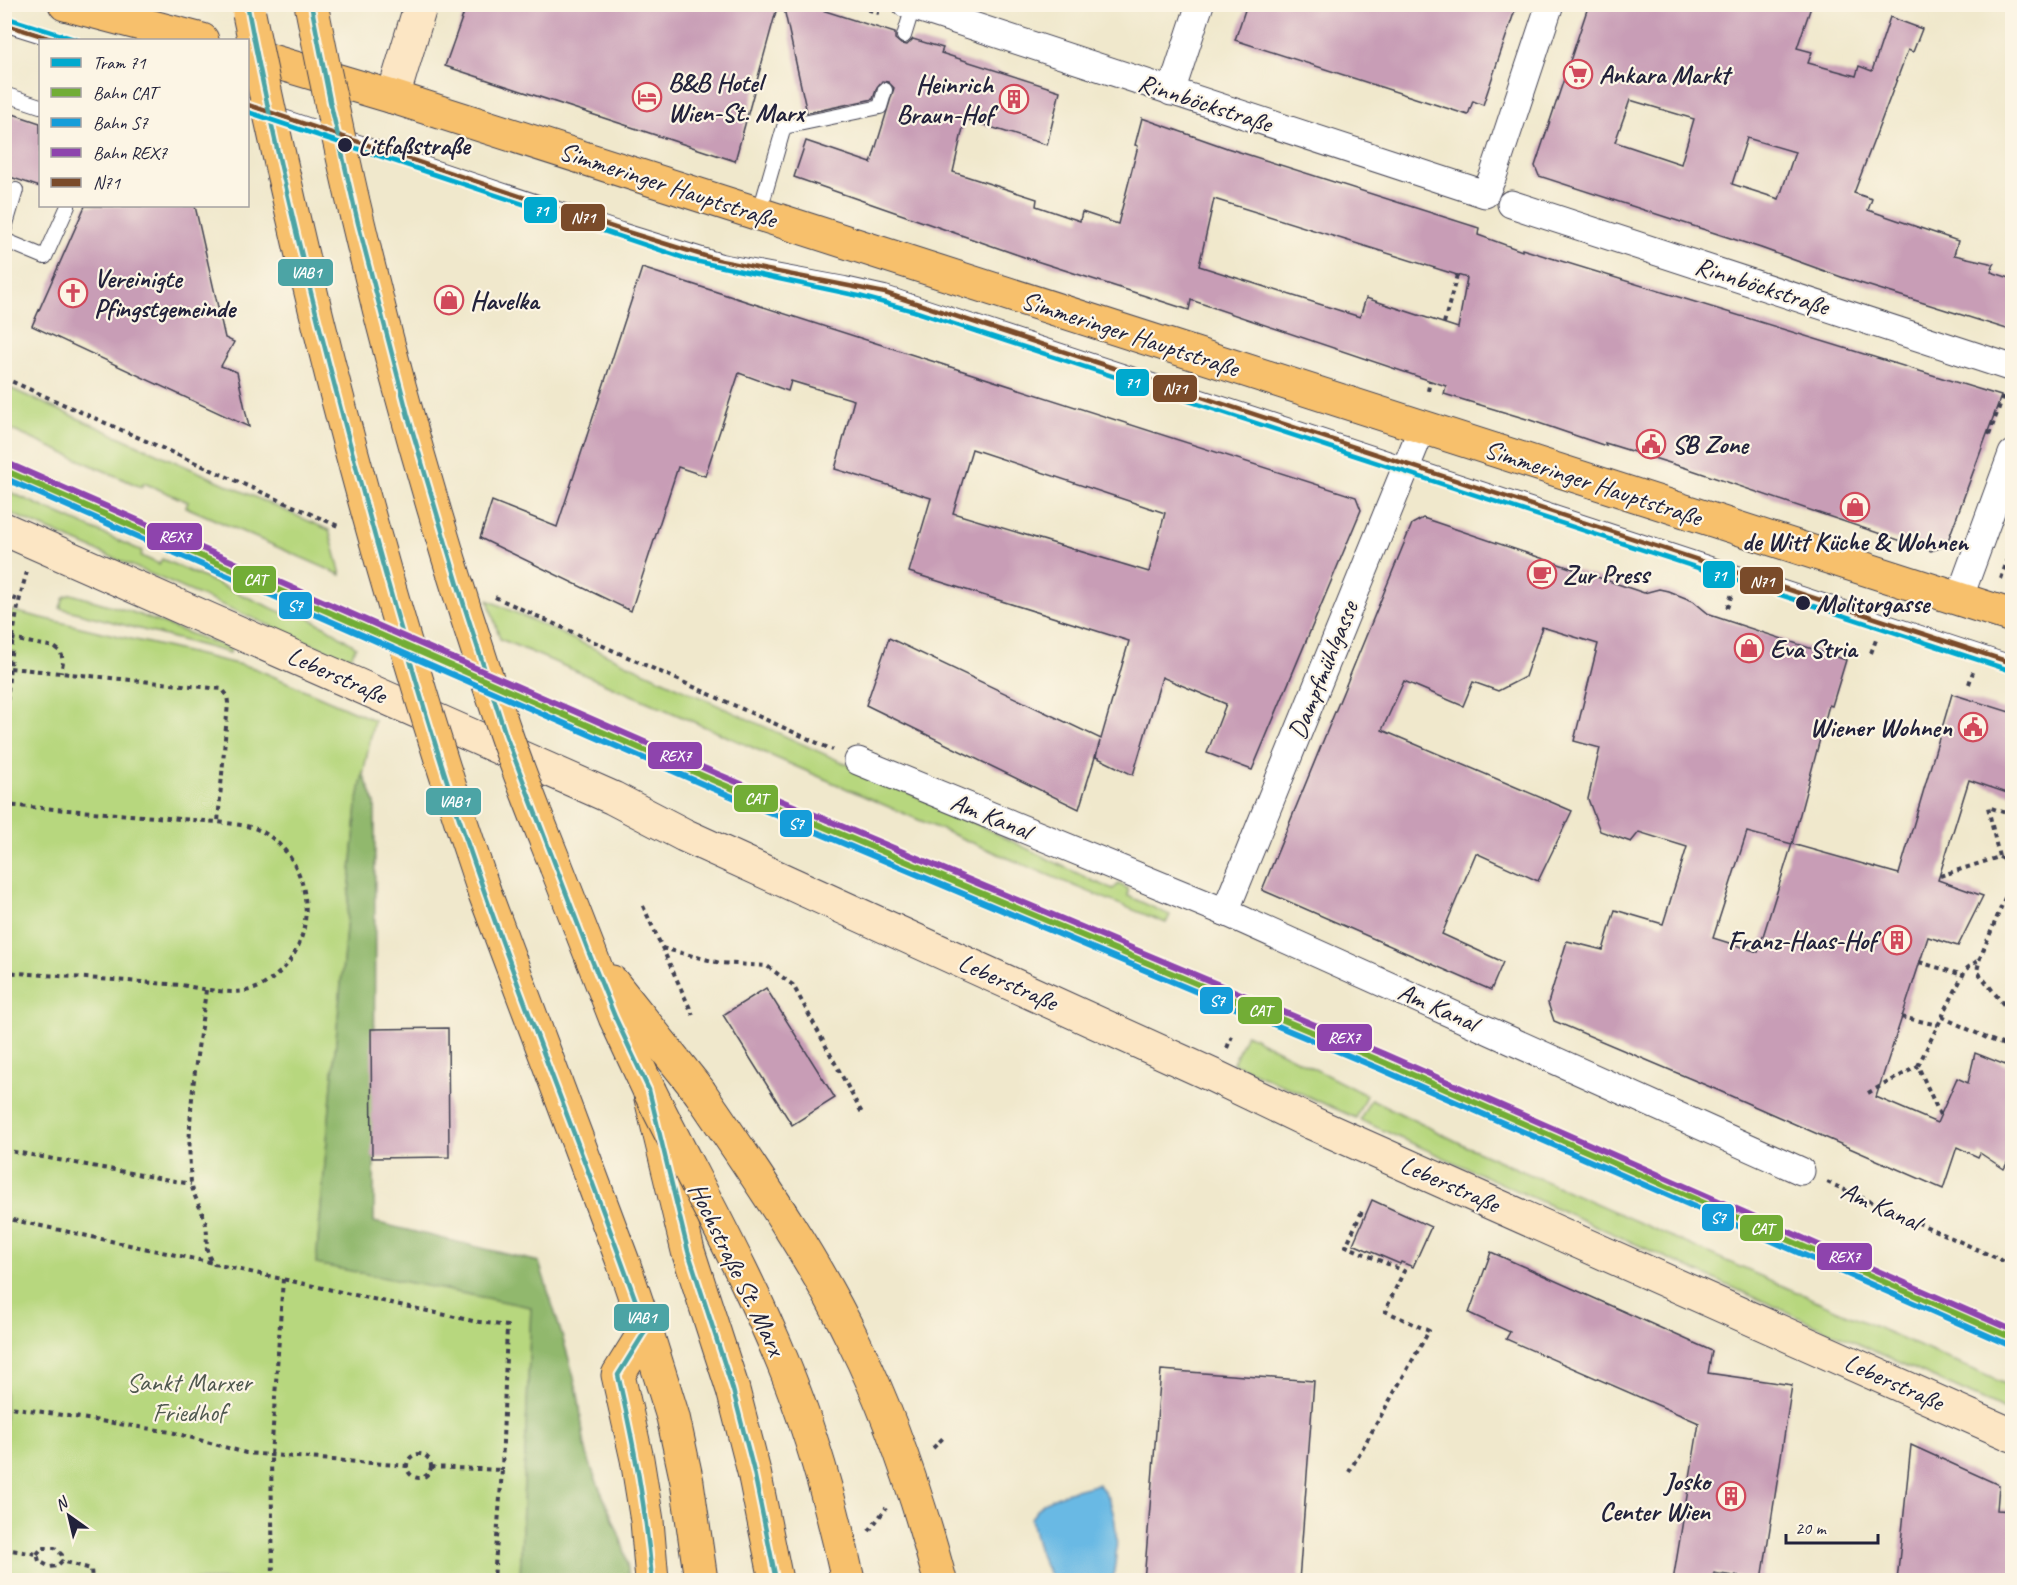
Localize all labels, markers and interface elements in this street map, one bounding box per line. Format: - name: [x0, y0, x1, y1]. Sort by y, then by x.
- legend: [39, 39, 249, 207]
- text: Tram 71: [93, 52, 147, 74]
- supermarket icon: Ankara Markt: [1562, 58, 1594, 90]
- place label: Ankara Markt: [1599, 58, 1734, 91]
- place label: B&B Hotel Wien-St. Marx: [668, 66, 806, 129]
- street label: Rinnböckstraße: [1134, 66, 1278, 141]
- place label: Heinrich Braun-Hof: [896, 68, 999, 131]
- hotel icon: B&B Hotel Wien-St. Marx: [631, 81, 663, 113]
- text: Bahn CAT: [93, 82, 161, 104]
- building icon: Heinrich Braun-Hof: [998, 83, 1030, 115]
- text: Bahn S7: [93, 112, 149, 134]
- place label: Litfaßstraße: [358, 129, 472, 162]
- street label: Simmeringer Hauptstraße: [555, 134, 783, 236]
- marker: Litfaßstraße: [336, 136, 354, 154]
- text: Bahn REX7: [93, 142, 168, 164]
- text: N71: [93, 172, 121, 194]
- line badge: 71: [523, 196, 558, 224]
- text: 71: [534, 201, 550, 221]
- line badge: N71: [560, 203, 606, 232]
- text: N71: [571, 208, 597, 228]
- street label: Rinnböckstraße: [1691, 249, 1835, 324]
- line badge: VAB1: [277, 258, 334, 287]
- place label: Vereinigte Pfingstgemeinde: [94, 262, 237, 325]
- text: VAB1: [291, 263, 323, 283]
- church icon: Vereinigte Pfingstgemeinde: [57, 277, 89, 309]
- street label: Simmeringer Hauptstraße: [1017, 283, 1245, 385]
- shop icon: Havelka: [433, 284, 465, 316]
- place label: Havelka: [470, 284, 541, 317]
- line badge: 71: [1115, 368, 1150, 397]
- text: 71: [1125, 373, 1141, 393]
- line badge: N71: [1152, 374, 1198, 403]
- text: N71: [1163, 379, 1189, 399]
- public building icon: SB Zone: [1635, 428, 1667, 460]
- place label: SB Zone: [1672, 428, 1750, 461]
- street label: Simmeringer Hauptstraße: [1480, 432, 1708, 534]
- shop icon: de Witt Küche & Wohnen: [1839, 491, 1871, 523]
- line badge: REX7: [146, 522, 203, 551]
- place label: de Witt Küche & Wohnen: [1742, 525, 1970, 558]
- text: REX7: [159, 527, 193, 547]
- cafe icon: Zur Press: [1526, 558, 1558, 590]
- place label: Zur Press: [1563, 558, 1652, 591]
- line badge: 71: [1702, 560, 1736, 589]
- line badge: CAT: [232, 565, 277, 594]
- text: 71: [1712, 566, 1728, 586]
- line badge: N71: [1739, 566, 1784, 595]
- text: CAT: [244, 570, 271, 590]
- text: N71: [1750, 572, 1776, 592]
- place label: Molitorgasse: [1816, 587, 1932, 620]
- line badge: S7: [278, 591, 313, 620]
- marker: Molitorgasse: [1794, 594, 1812, 612]
- street label: Dampfmühlgasse: [1280, 595, 1366, 744]
- text: S7: [287, 596, 304, 616]
- shop icon: Eva Stria: [1733, 632, 1765, 664]
- place label: Eva Stria: [1770, 632, 1859, 665]
- street label: Leberstraße: [282, 639, 394, 712]
- place label: Wiener Wohnen: [1810, 711, 1953, 744]
- public building icon: Wiener Wohnen: [1957, 711, 1989, 743]
- line badge: REX7: [647, 741, 703, 770]
- text: REX7: [659, 746, 693, 766]
- line badge: CAT: [733, 784, 779, 813]
- street label: Am Kanal: [946, 785, 1040, 849]
- line badge: VAB1: [425, 787, 482, 816]
- text: CAT: [745, 789, 772, 809]
- text: VAB1: [439, 792, 471, 812]
- line badge: S7: [779, 809, 813, 838]
- text: S7: [788, 814, 805, 834]
- place label: Franz-Haas-Hof: [1728, 924, 1882, 957]
- building icon: Franz-Haas-Hof: [1881, 924, 1913, 956]
- street label: Leberstraße: [953, 946, 1065, 1019]
- street label: Am Kanal: [1393, 975, 1487, 1041]
- line badge: S7: [1199, 986, 1234, 1015]
- text: S7: [1209, 991, 1226, 1011]
- line badge: CAT: [1237, 996, 1283, 1025]
- text: CAT: [1249, 1001, 1276, 1021]
- line badge: REX7: [1316, 1023, 1373, 1052]
- text: REX7: [1328, 1028, 1362, 1048]
- street label: Leberstraße: [1395, 1148, 1507, 1221]
- street label: Am Kanal: [1836, 1174, 1930, 1240]
- street label: Hochstraße St. Marx: [681, 1177, 794, 1363]
- line badge: S7: [1701, 1203, 1735, 1232]
- text: S7: [1710, 1208, 1727, 1228]
- line badge: CAT: [1739, 1214, 1784, 1242]
- text: CAT: [1751, 1219, 1778, 1239]
- line badge: REX7: [1816, 1242, 1873, 1271]
- text: REX7: [1828, 1247, 1862, 1267]
- line badge: VAB1: [613, 1303, 670, 1332]
- text: VAB1: [626, 1308, 658, 1328]
- street label: Leberstraße: [1839, 1346, 1951, 1419]
- park label: Sankt Marxer Friedhof: [126, 1366, 254, 1429]
- place label: Josko Center Wien: [1600, 1465, 1713, 1528]
- building icon: Josko Center Wien: [1715, 1480, 1747, 1512]
- north arrow: [39, 1486, 99, 1546]
- text: N: [51, 1492, 73, 1515]
- scale bar: [1786, 1507, 1878, 1545]
- text: 20 m: [1795, 1517, 1828, 1539]

